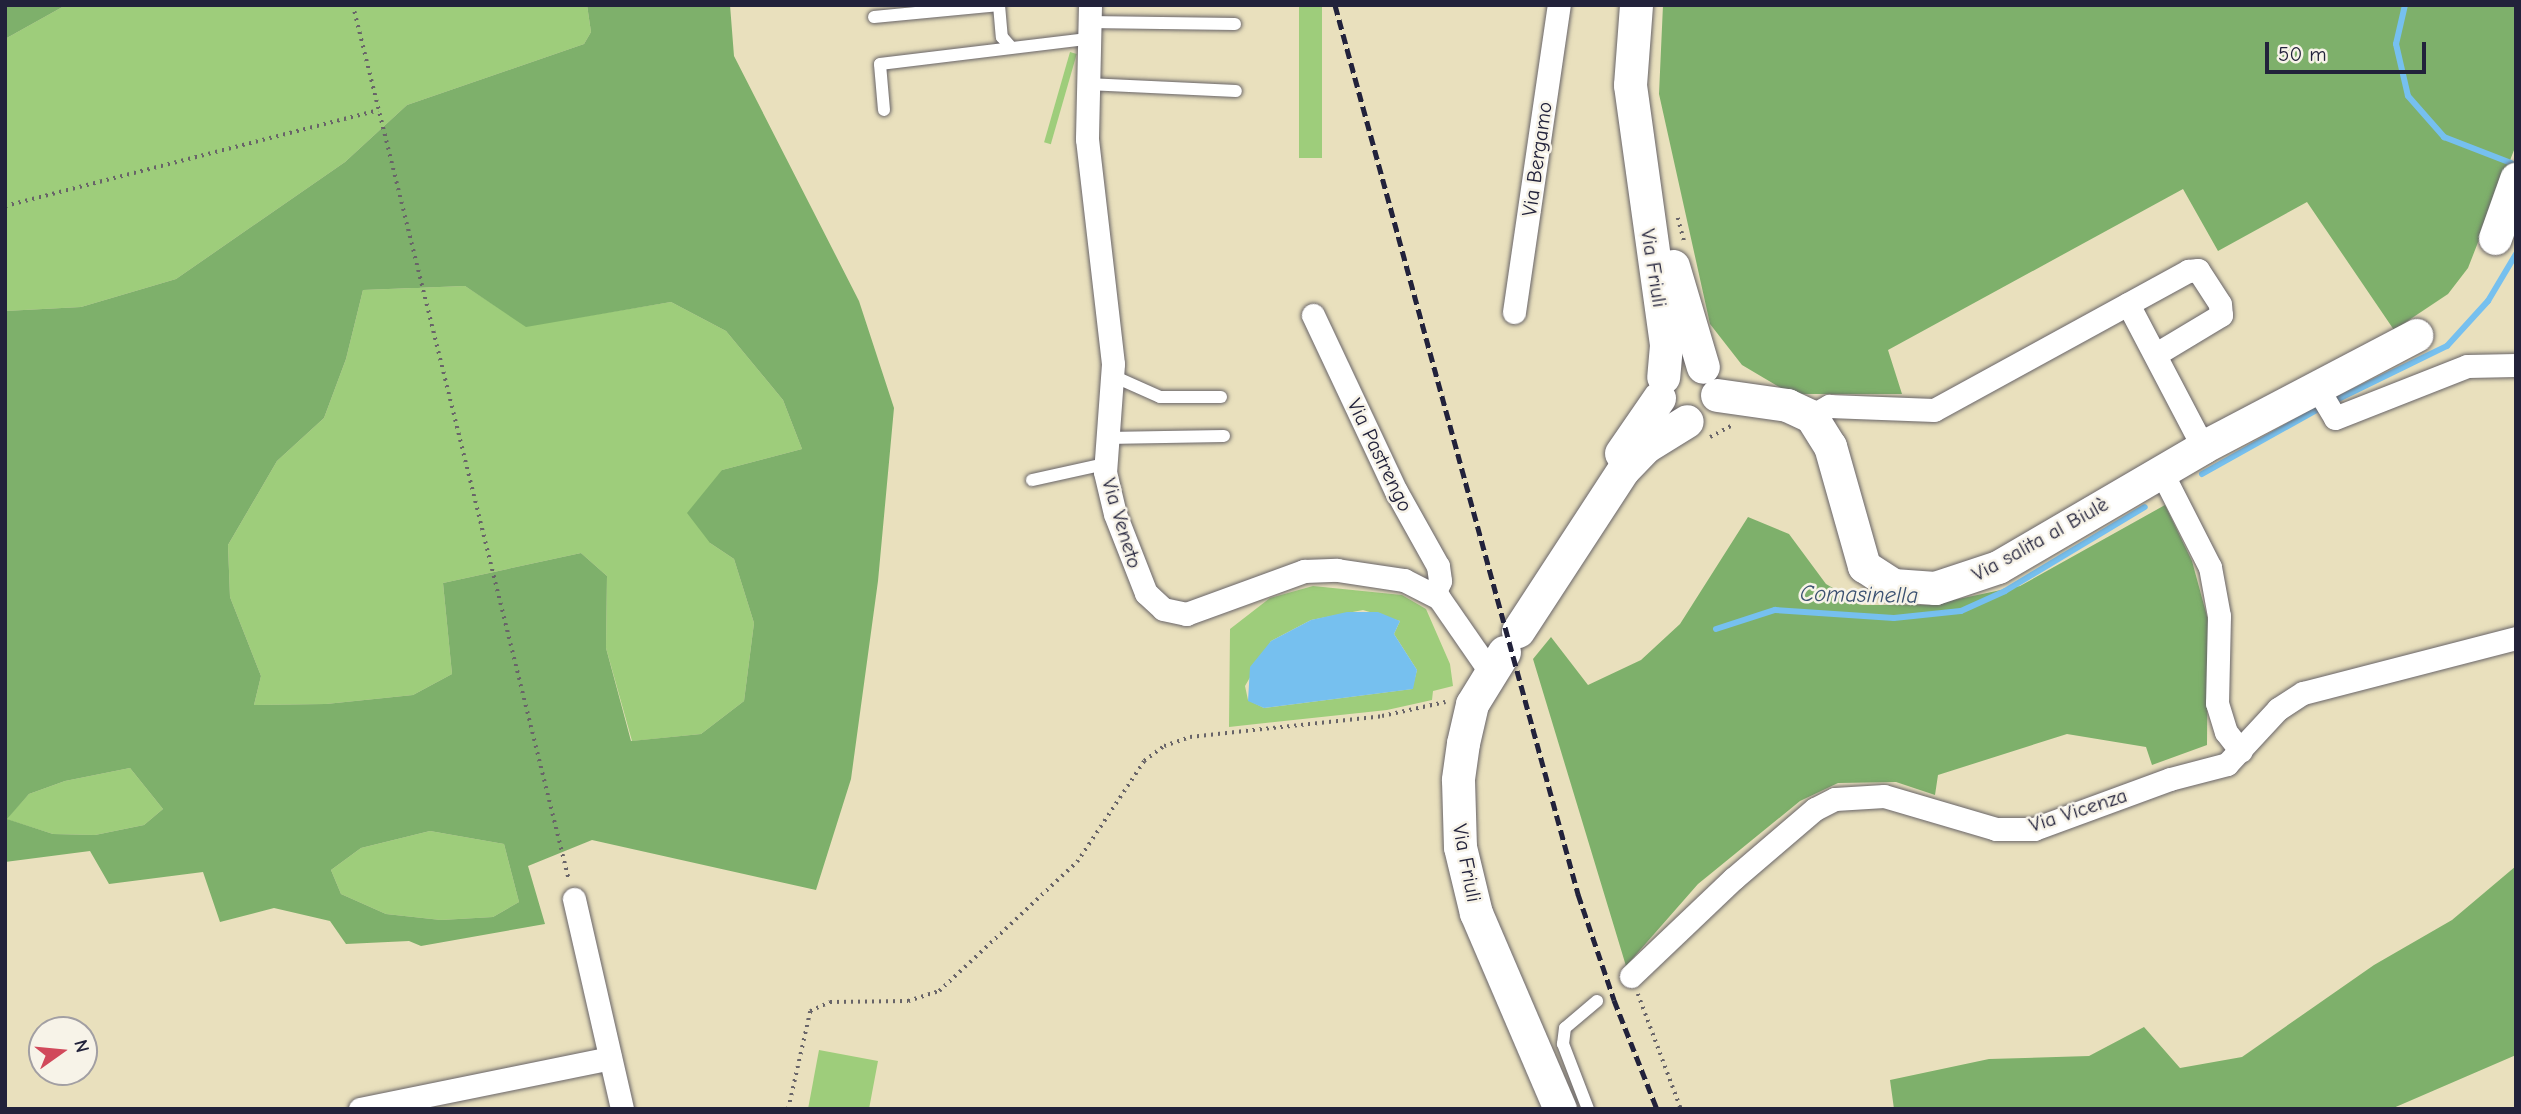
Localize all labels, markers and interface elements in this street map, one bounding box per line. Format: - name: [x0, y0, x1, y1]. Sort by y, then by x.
- scale bar: [2269, 28, 2430, 72]
- text: 50 m: [2278, 42, 2327, 66]
- street label: Via Bergamo: [1516, 100, 1558, 218]
- street label: Via Friuli: [1635, 227, 1673, 309]
- street label: Via Pastrengo: [1342, 394, 1418, 516]
- street label: Via Veneto: [1096, 475, 1148, 571]
- street label: Via salita al Biulè: [1967, 491, 2113, 587]
- water label: Comasinella: [1800, 580, 1918, 610]
- street label: Via Vicenza: [2026, 782, 2130, 838]
- street label: Via Friuli: [1447, 822, 1487, 904]
- north arrow: [28, 1016, 98, 1086]
- text: N: [69, 1037, 94, 1055]

